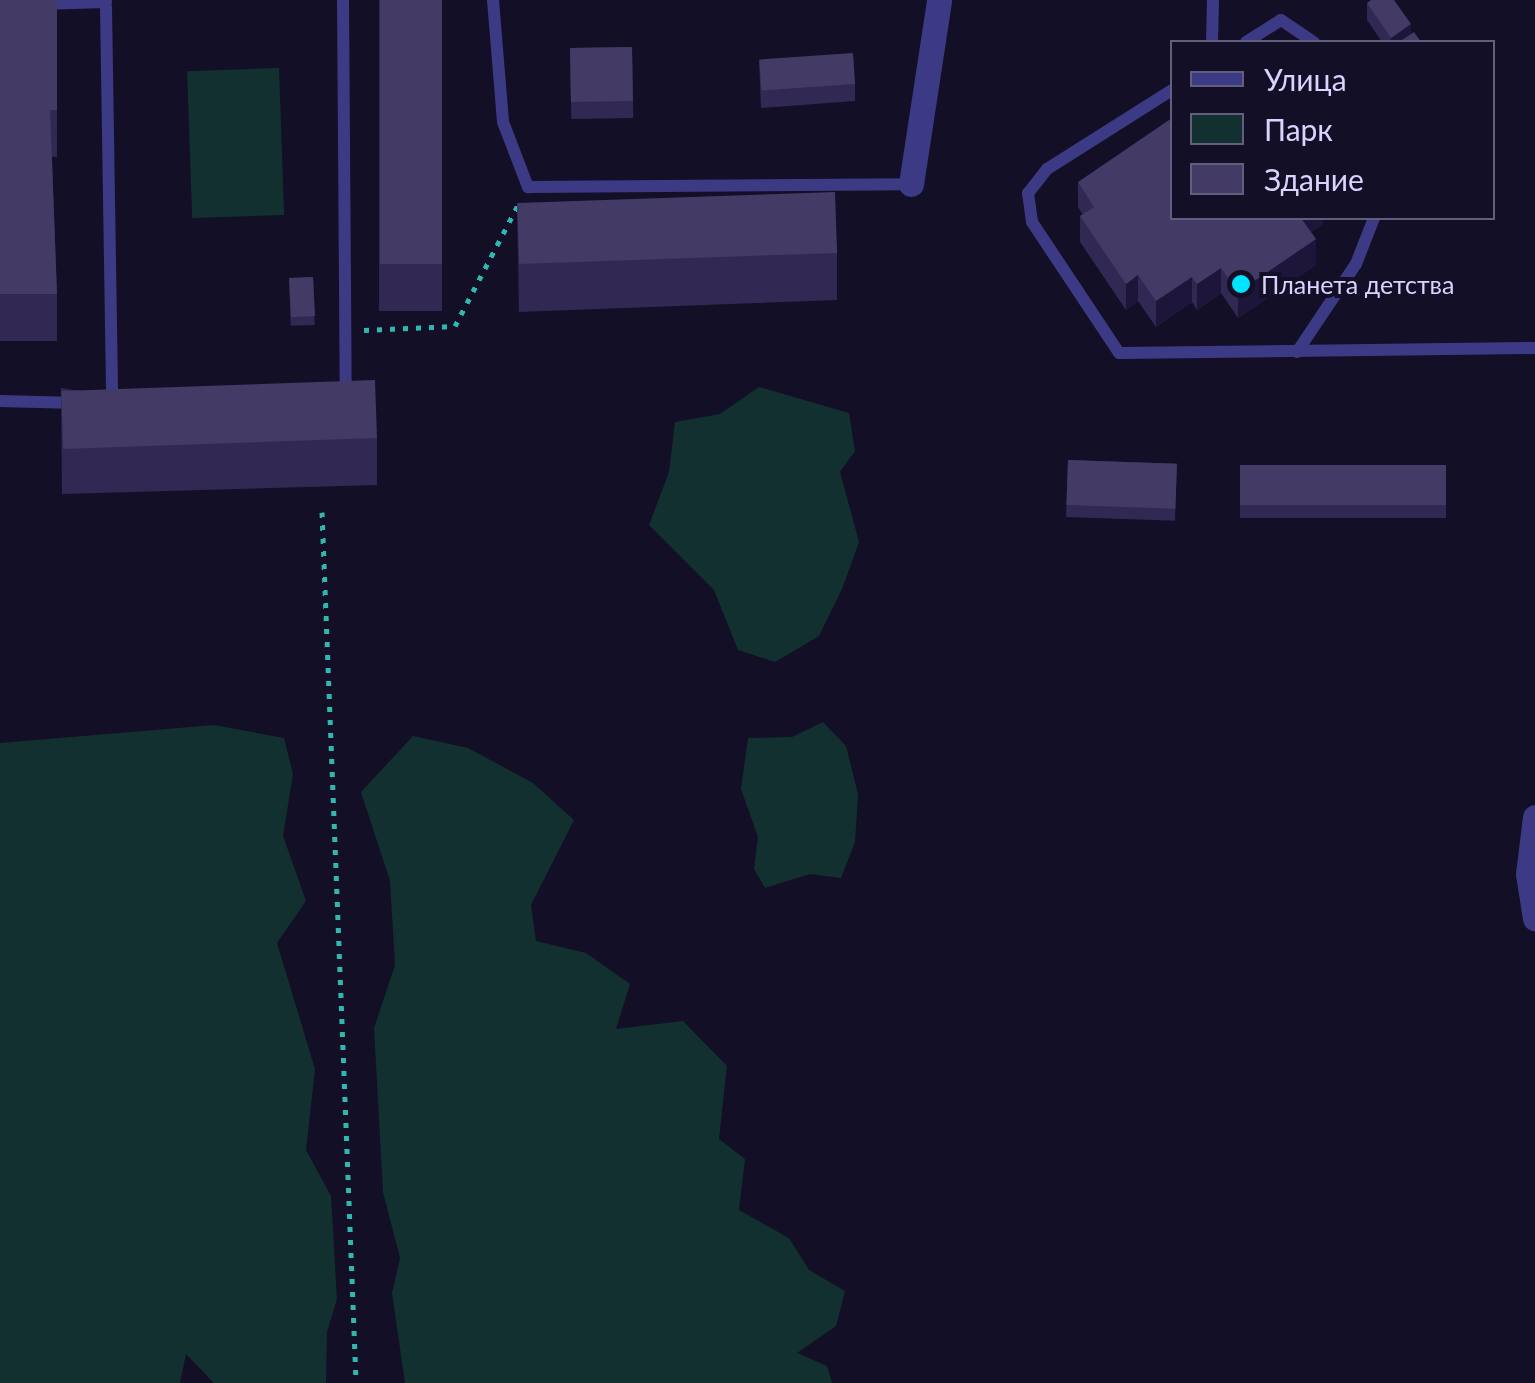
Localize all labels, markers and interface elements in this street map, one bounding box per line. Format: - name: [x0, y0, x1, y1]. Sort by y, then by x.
- legend: [1170, 40, 1495, 220]
- text: Улица: [1264, 61, 1347, 97]
- text: Парк: [1264, 111, 1333, 147]
- text: Здание: [1264, 161, 1364, 197]
- place label: Планета детства: [1261, 269, 1454, 299]
- marker: Планета детства: [1230, 273, 1252, 295]

